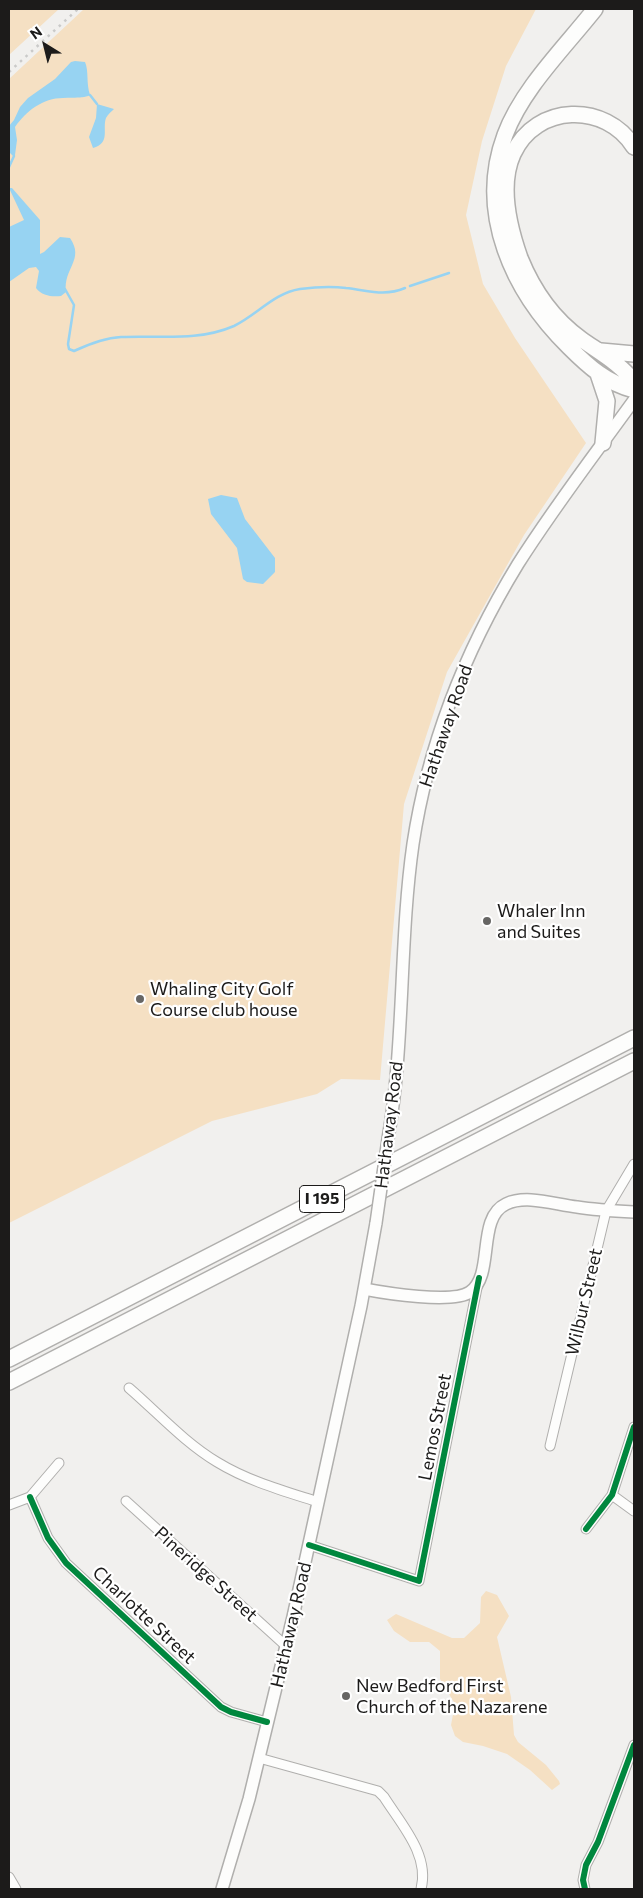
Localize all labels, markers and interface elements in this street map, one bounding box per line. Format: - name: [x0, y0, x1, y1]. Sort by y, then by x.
- north arrow: [20, 20, 70, 70]
- text: N: [27, 22, 45, 42]
- street label: Hathaway Road: [415, 662, 477, 790]
- place label: Whaler Inn and Suites: [497, 900, 585, 942]
- marker: Whaler Inn and Suites: [481, 915, 493, 927]
- place label: Whaling City Golf Course club house: [150, 978, 298, 1021]
- marker: Whaling City Golf Course club house: [134, 993, 146, 1005]
- street label: Hathaway Road: [370, 1060, 408, 1190]
- road number: I 195: [300, 1186, 344, 1212]
- street label: Wilbur Street: [561, 1246, 607, 1358]
- street label: Lemos Street: [414, 1372, 456, 1482]
- street label: Pineridge Street: [150, 1522, 262, 1626]
- street label: Hathaway Road: [266, 1560, 316, 1690]
- street label: Charlotte Street: [88, 1562, 200, 1668]
- place label: New Bedford First Church of the Nazarene: [356, 1675, 548, 1718]
- marker: New Bedford First Church of the Nazarene: [340, 1690, 352, 1702]

